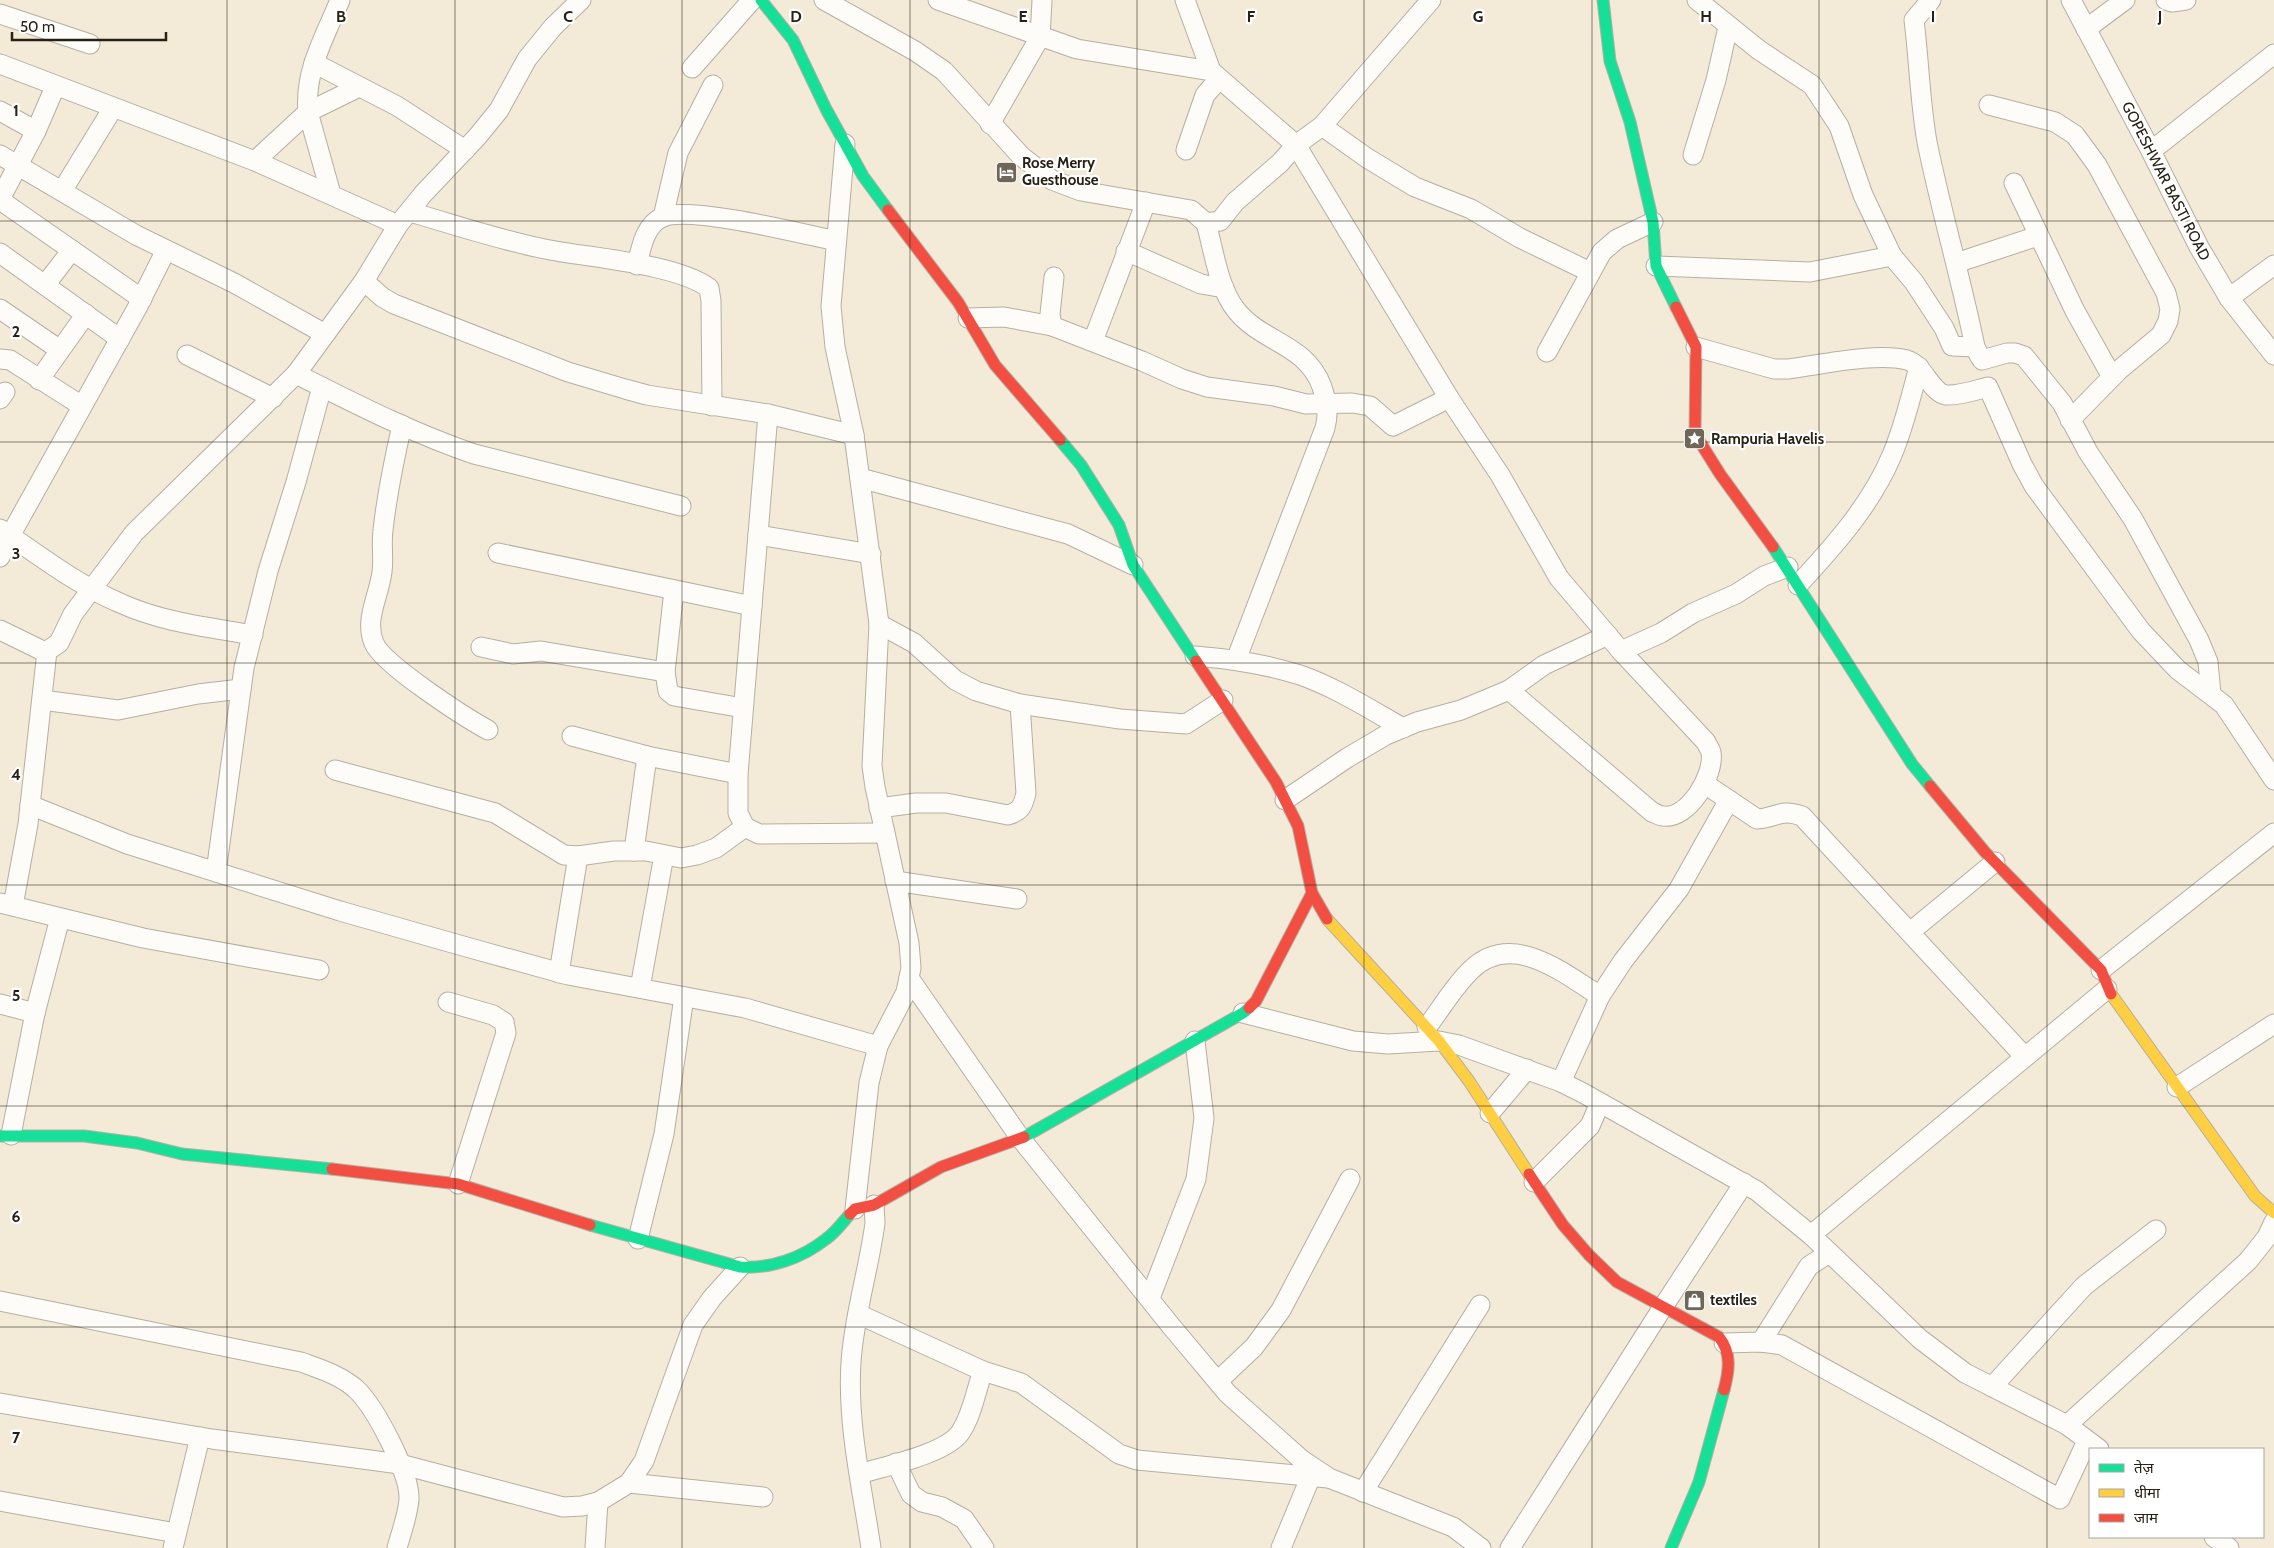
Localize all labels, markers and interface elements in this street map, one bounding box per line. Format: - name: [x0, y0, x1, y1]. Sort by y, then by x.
- text: B: [336, 7, 346, 26]
- text: C: [563, 7, 573, 26]
- text: D: [790, 7, 802, 26]
- text: E: [1018, 7, 1028, 26]
- text: F: [1247, 7, 1256, 26]
- text: G: [1473, 7, 1483, 26]
- text: H: [1700, 7, 1712, 26]
- text: I: [1931, 7, 1935, 26]
- text: J: [2157, 7, 2162, 26]
- scale bar: [12, 10, 166, 42]
- text: 50 m: [20, 18, 55, 36]
- street label: GOPESHWAR BASTI ROAD: [2118, 99, 2214, 264]
- text: 1: [13, 101, 19, 120]
- place label: Rose Merry Guesthouse: [1022, 154, 1099, 189]
- hotel icon: Rose Merry Guesthouse: [994, 160, 1018, 184]
- text: 2: [12, 322, 20, 341]
- place icon: Rampuria Havelis: [1683, 427, 1707, 451]
- place label: Rampuria Havelis: [1711, 430, 1824, 448]
- text: 3: [12, 544, 20, 563]
- text: 4: [11, 765, 21, 784]
- text: 5: [12, 986, 20, 1005]
- text: 6: [12, 1207, 21, 1226]
- shop icon: textiles: [1682, 1288, 1706, 1312]
- place label: textiles: [1710, 1291, 1757, 1309]
- text: 7: [12, 1428, 21, 1447]
- legend: [2089, 1448, 2264, 1538]
- text: तेज़: [2134, 1459, 2155, 1477]
- text: धीमा: [2134, 1484, 2161, 1502]
- text: जाम: [2134, 1509, 2159, 1527]

